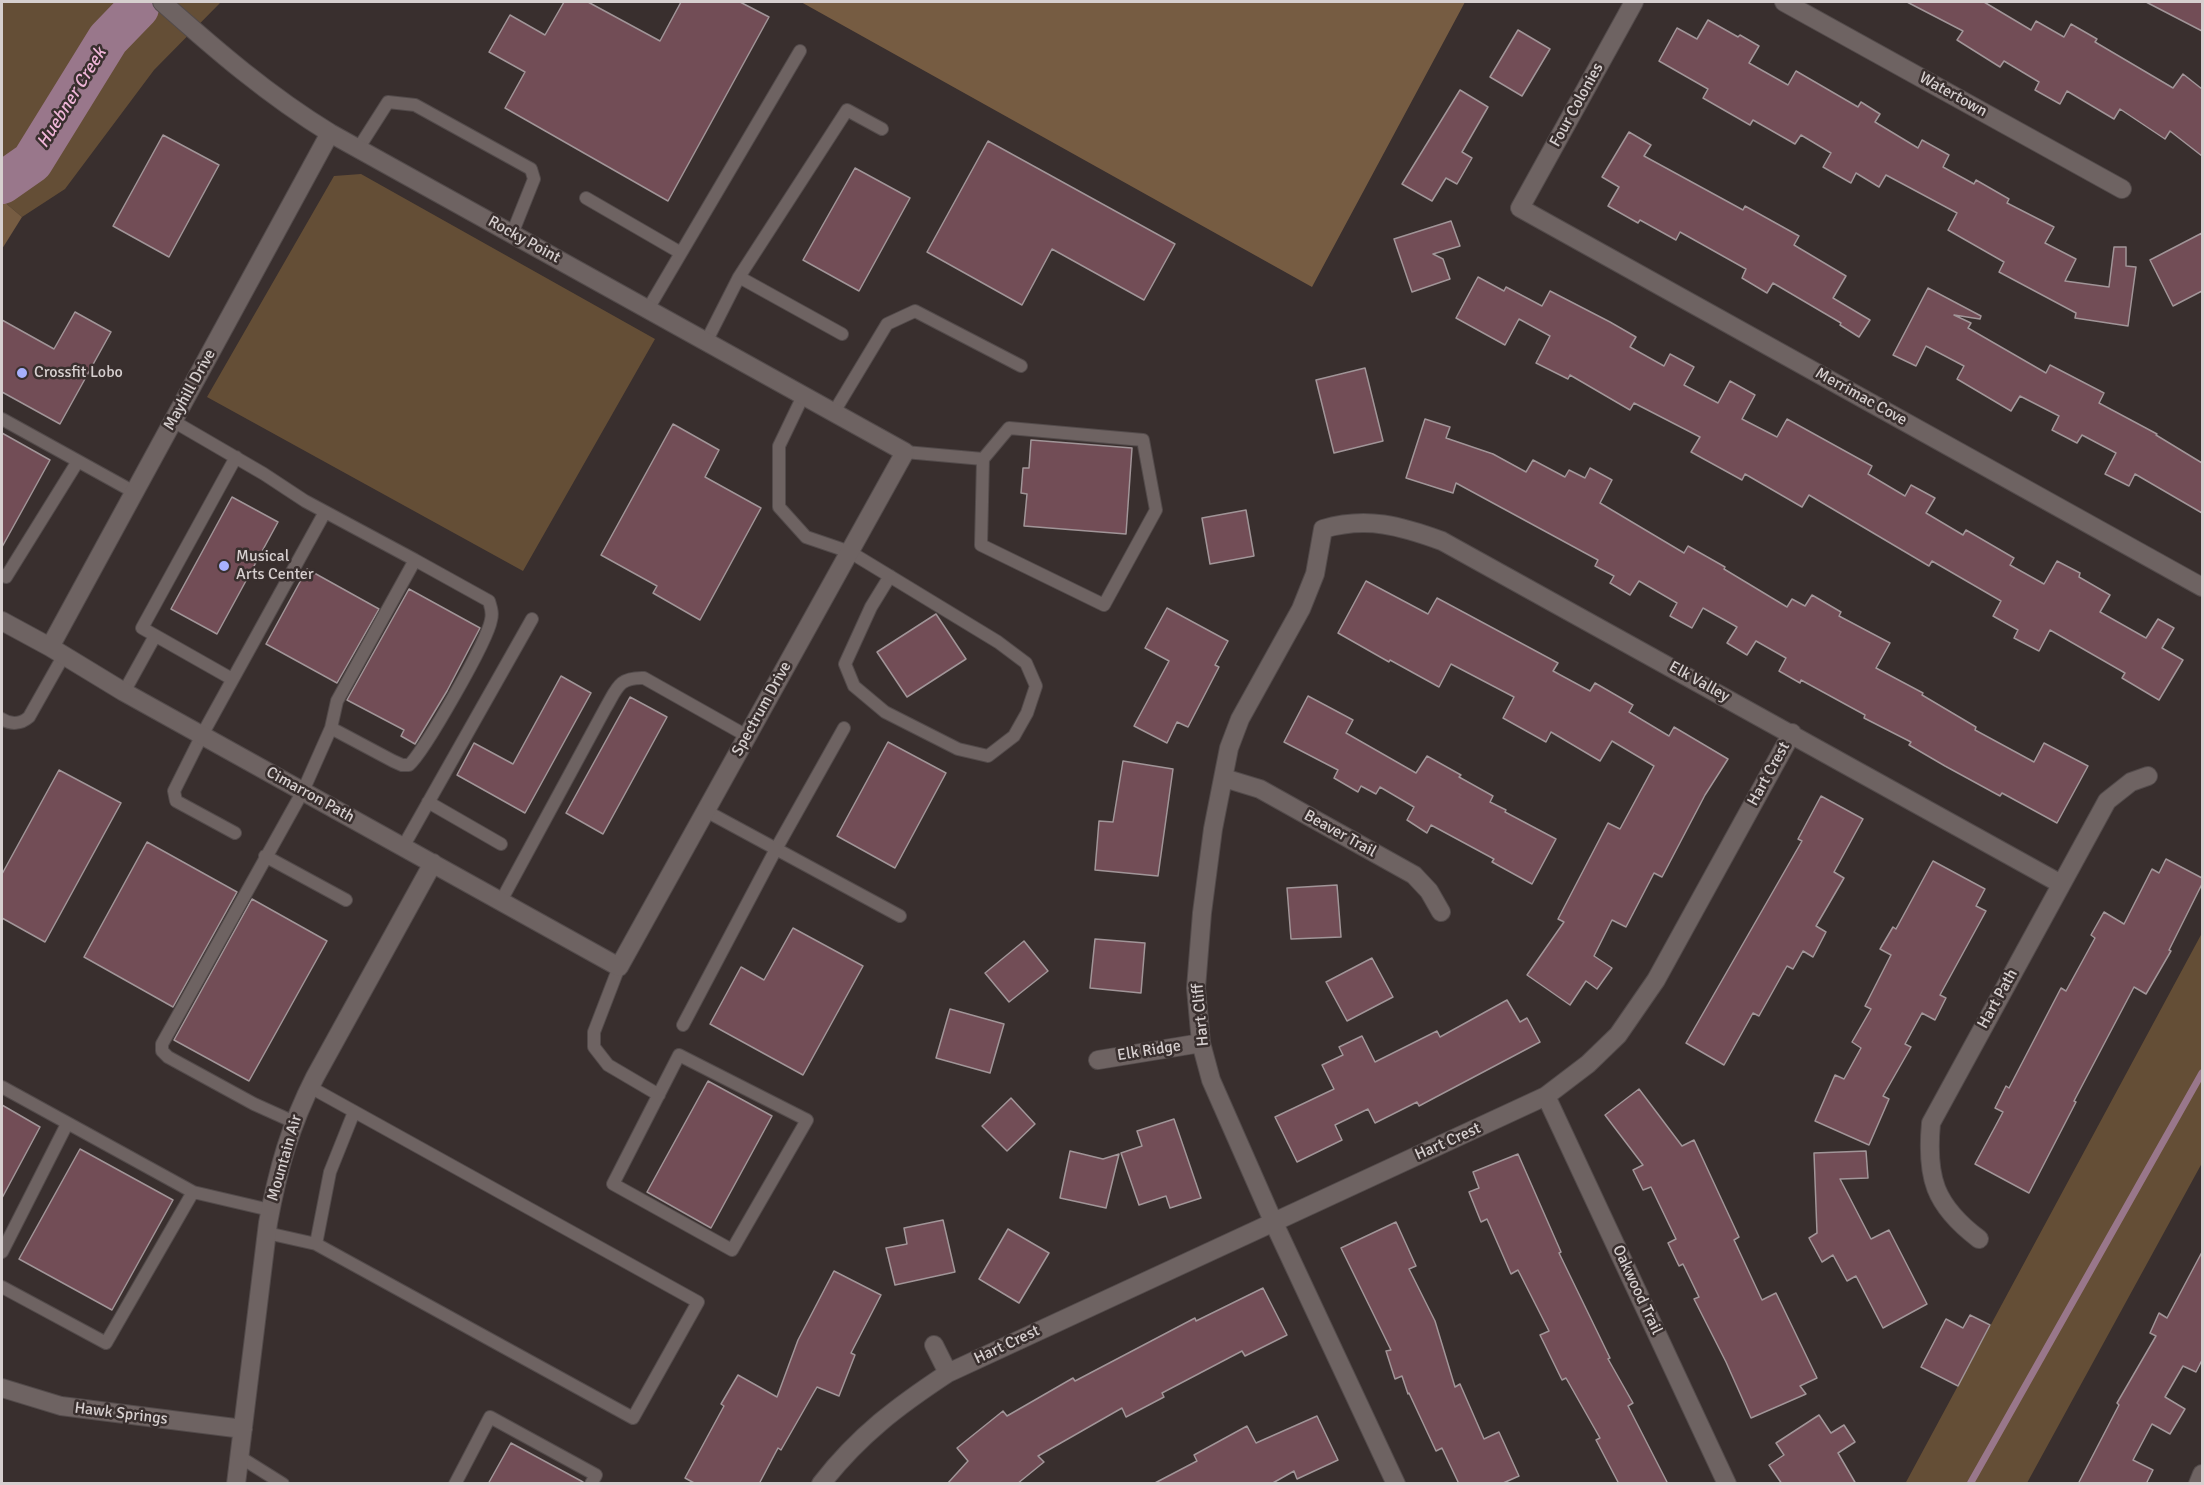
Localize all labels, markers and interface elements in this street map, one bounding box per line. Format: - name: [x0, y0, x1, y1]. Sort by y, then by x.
- water label: Huebner Creek: [33, 44, 111, 152]
- street label: Four Colonies: [1546, 60, 1608, 150]
- street label: Watertown: [1916, 69, 1990, 121]
- street label: Rocky Point: [484, 212, 564, 268]
- street label: Mayhill Drive: [160, 346, 220, 434]
- place label: Crossfit Lobo: [34, 363, 123, 383]
- street label: Merrimac Cove: [1812, 364, 1910, 430]
- marker: Crossfit Lobo: [15, 366, 29, 380]
- place label: Musical Arts Center: [236, 547, 314, 585]
- marker: Musical Arts Center: [217, 559, 231, 573]
- street label: Spectrum Drive: [728, 658, 796, 760]
- street label: Elk Valley: [1665, 658, 1733, 706]
- street label: Hart Crest: [1744, 739, 1794, 809]
- street label: Cimarron Path: [263, 763, 357, 827]
- street label: Beaver Trail: [1300, 806, 1380, 862]
- street label: Hart Path: [1974, 966, 2022, 1032]
- street label: Hart Cliff: [1189, 983, 1213, 1047]
- street label: Elk Ridge: [1116, 1036, 1182, 1066]
- street label: Mountain Air: [263, 1113, 307, 1203]
- street label: Hart Crest: [1412, 1119, 1484, 1165]
- street label: Oakwood Trail: [1608, 1242, 1666, 1338]
- street label: Hart Crest: [971, 1321, 1043, 1369]
- street label: Hawk Springs: [73, 1399, 169, 1429]

